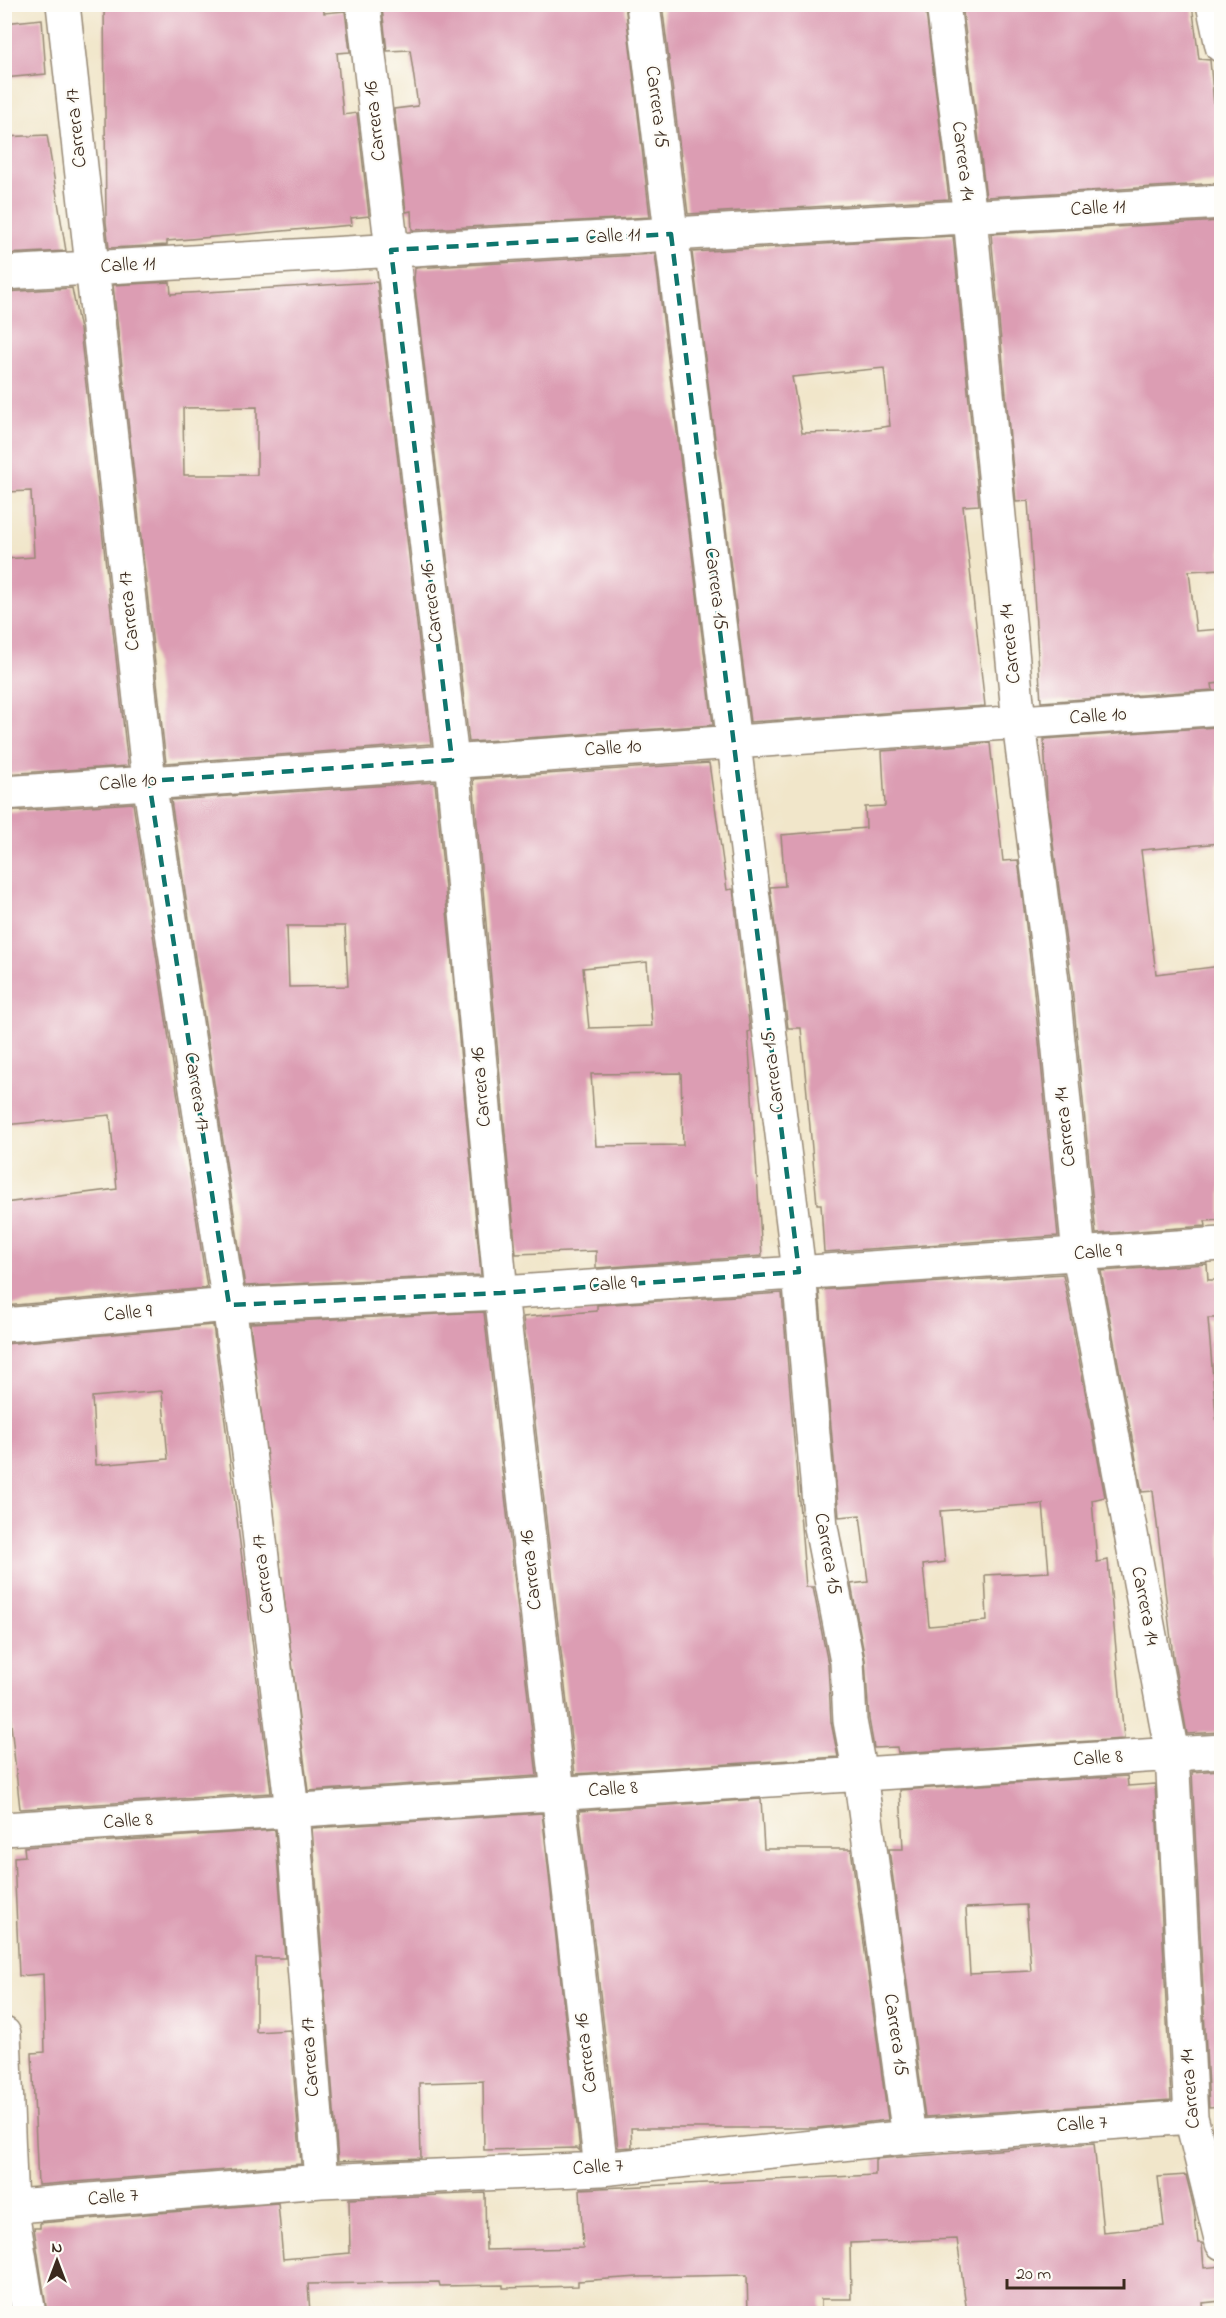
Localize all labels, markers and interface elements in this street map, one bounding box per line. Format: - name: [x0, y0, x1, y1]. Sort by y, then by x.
- street label: Carrera 15: [637, 64, 675, 150]
- street label: Carrera 16: [357, 79, 395, 162]
- street label: Carrera 17: [58, 87, 96, 169]
- street label: Carrera 14: [943, 120, 981, 202]
- street label: Calle 11: [1070, 193, 1126, 225]
- street label: Calle 11: [585, 221, 641, 253]
- street label: Calle 11: [100, 250, 156, 282]
- street label: Carrera 15: [696, 546, 734, 632]
- street label: Carrera 16: [414, 561, 452, 645]
- street label: Carrera 17: [111, 570, 149, 652]
- street label: Carrera 14: [992, 603, 1030, 685]
- street label: Calle 10: [1068, 701, 1128, 733]
- street label: Calle 10: [583, 733, 643, 765]
- street label: Calle 10: [98, 766, 158, 800]
- street label: Carrera 15: [755, 1029, 793, 1115]
- street label: Carrera 16: [464, 1046, 500, 1128]
- street label: Carrera 17: [175, 1050, 217, 1134]
- street label: Carrera 14: [1047, 1086, 1085, 1168]
- street label: Calle 9: [1073, 1237, 1123, 1269]
- street label: Calle 9: [588, 1269, 638, 1301]
- street label: Calle 9: [103, 1297, 153, 1331]
- street label: Carrera 15: [806, 1511, 848, 1597]
- street label: Carrera 16: [513, 1528, 551, 1611]
- street label: Carrera 17: [245, 1533, 283, 1615]
- street label: Carrera 14: [1122, 1564, 1166, 1648]
- street label: Calle 8: [1072, 1743, 1124, 1775]
- street label: Calle 8: [587, 1774, 639, 1806]
- street label: Calle 8: [102, 1806, 154, 1838]
- street label: Carrera 15: [875, 1992, 915, 2078]
- street label: Carrera 16: [568, 2011, 606, 2095]
- street label: Carrera 17: [294, 2016, 328, 2098]
- street label: Carrera 14: [1173, 2048, 1209, 2130]
- street label: Calle 7: [1056, 2109, 1108, 2141]
- street label: Calle 7: [572, 2152, 624, 2184]
- street label: Calle 7: [86, 2181, 140, 2215]
- north arrow: [27, 2231, 87, 2291]
- text: N: [52, 2236, 63, 2260]
- scale bar: [1007, 2252, 1124, 2290]
- text: 20 m: [1016, 2262, 1051, 2288]

